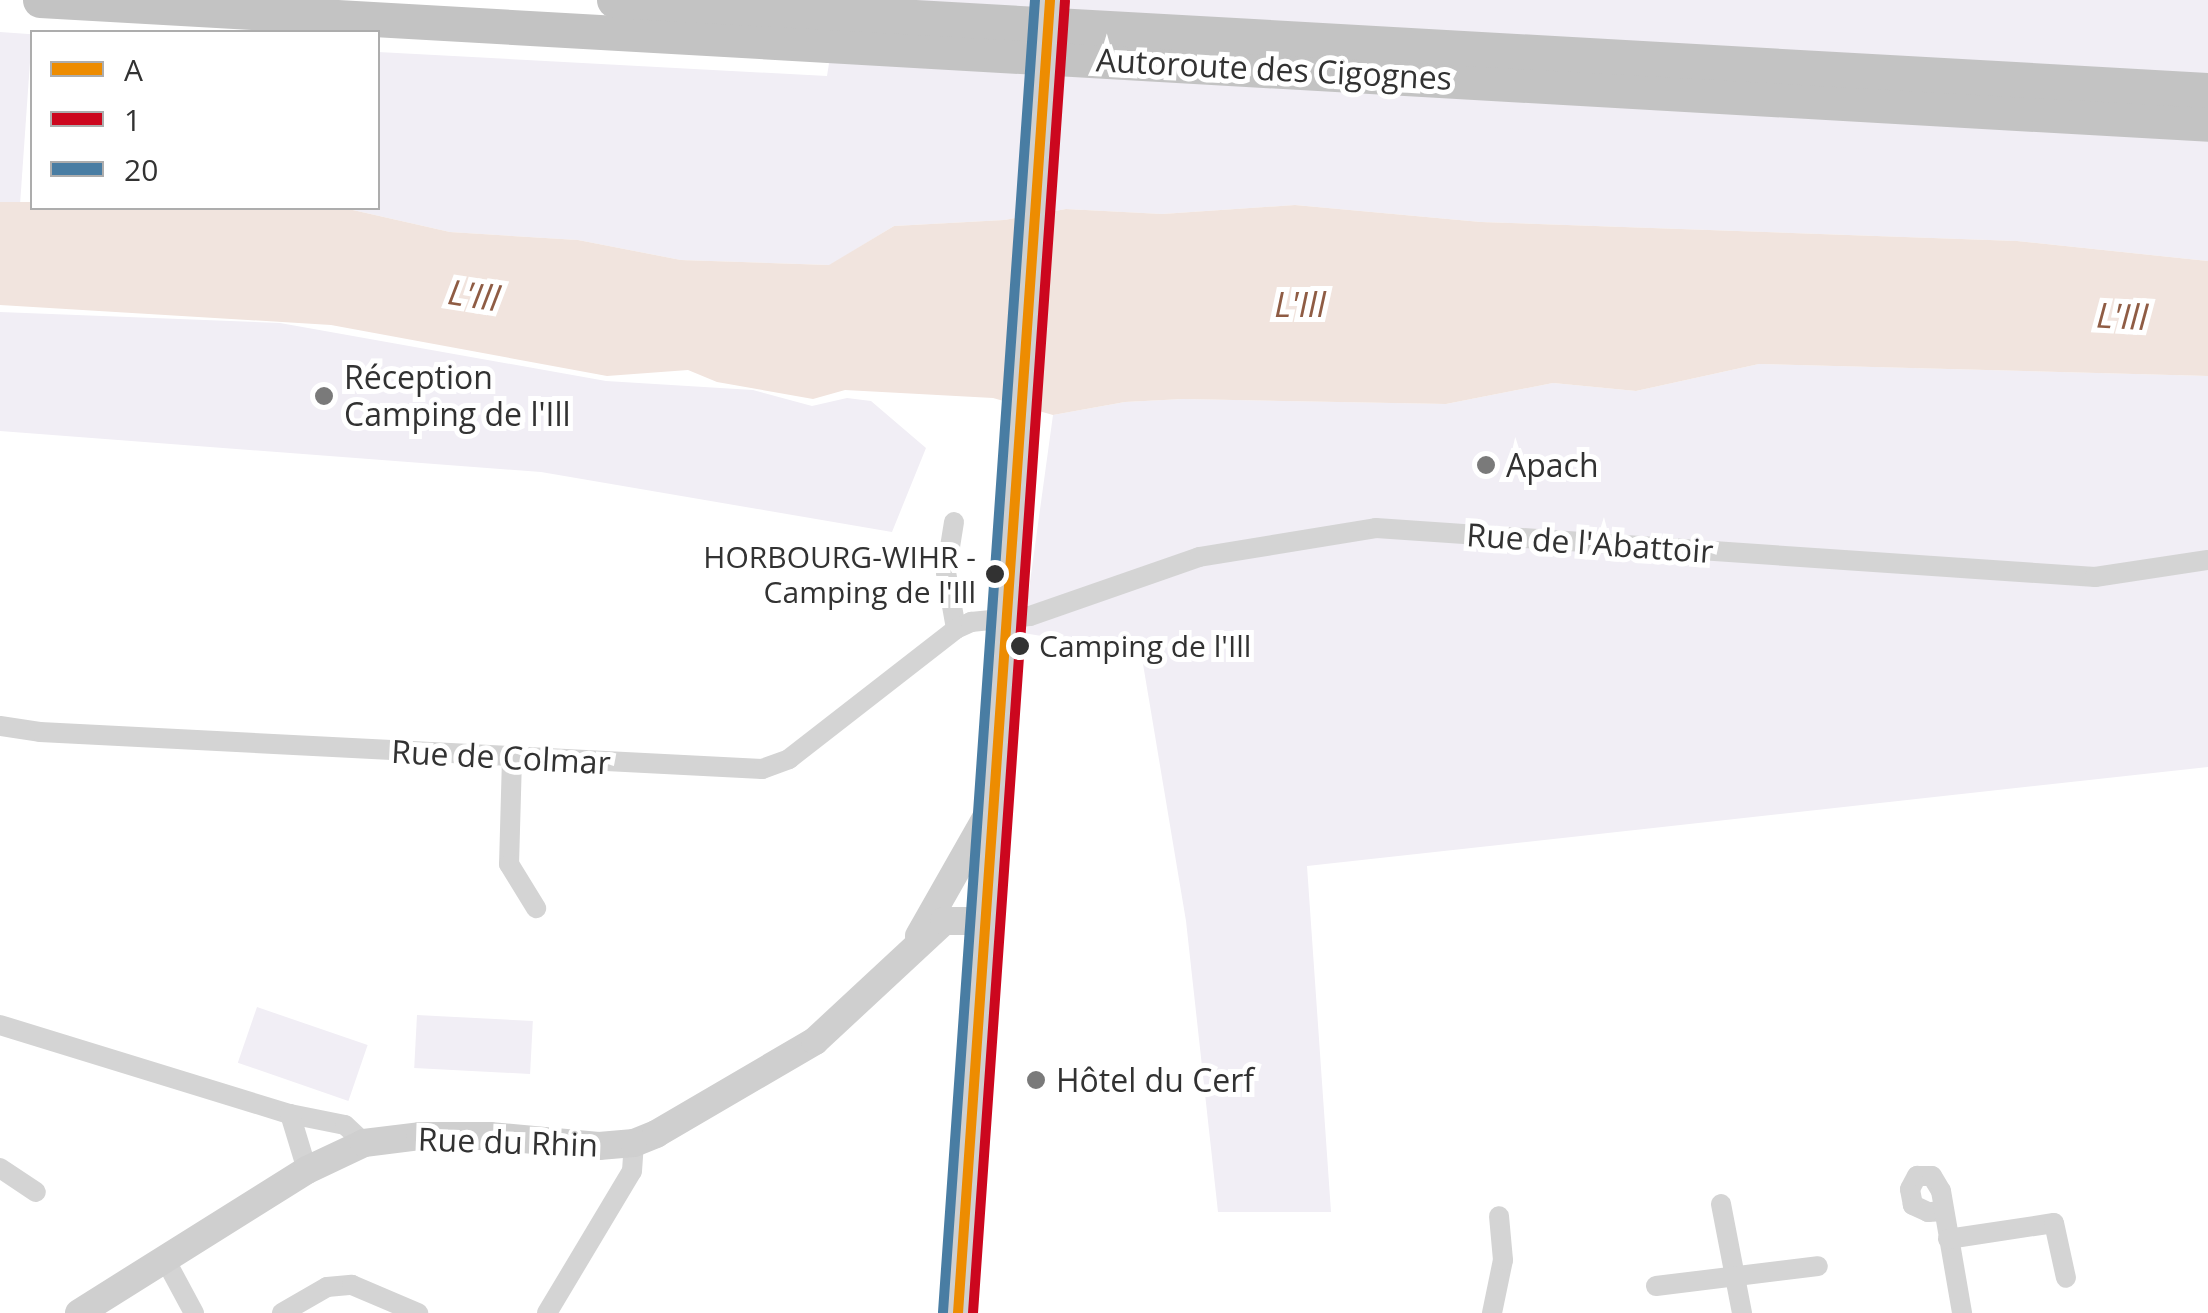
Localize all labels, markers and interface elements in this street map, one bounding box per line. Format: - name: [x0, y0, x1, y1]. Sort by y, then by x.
- legend: [30, 30, 380, 210]
- street label: Autoroute des Cigognes: [1095, 41, 1453, 97]
- text: A: [124, 49, 143, 90]
- text: 1: [124, 99, 141, 140]
- text: 20: [124, 149, 158, 190]
- water label: L'Ill: [445, 270, 503, 320]
- water label: L'Ill: [1274, 283, 1326, 325]
- water label: L'Ill: [2095, 294, 2149, 338]
- place label: Réception Camping de l'Ill: [344, 359, 571, 434]
- marker: Réception Camping de l'Ill: [313, 385, 335, 407]
- place label: Apach: [1506, 446, 1599, 484]
- marker: Apach: [1475, 454, 1497, 476]
- street label: Rue de l'Abattoir: [1465, 515, 1715, 571]
- place label: HORBOURG-WIHR - Camping de l'Ill: [703, 539, 976, 610]
- marker: HORBOURG-WIHR - Camping de l'Ill: [985, 564, 1005, 584]
- place label: Camping de l'Ill: [1039, 628, 1251, 664]
- marker: Camping de l'Ill: [1010, 636, 1030, 656]
- street label: Rue de Colmar: [390, 732, 612, 782]
- place label: Hôtel du Cerf: [1056, 1061, 1254, 1099]
- marker: Hôtel du Cerf: [1025, 1069, 1047, 1091]
- street label: Rue du Rhin: [417, 1120, 599, 1164]

